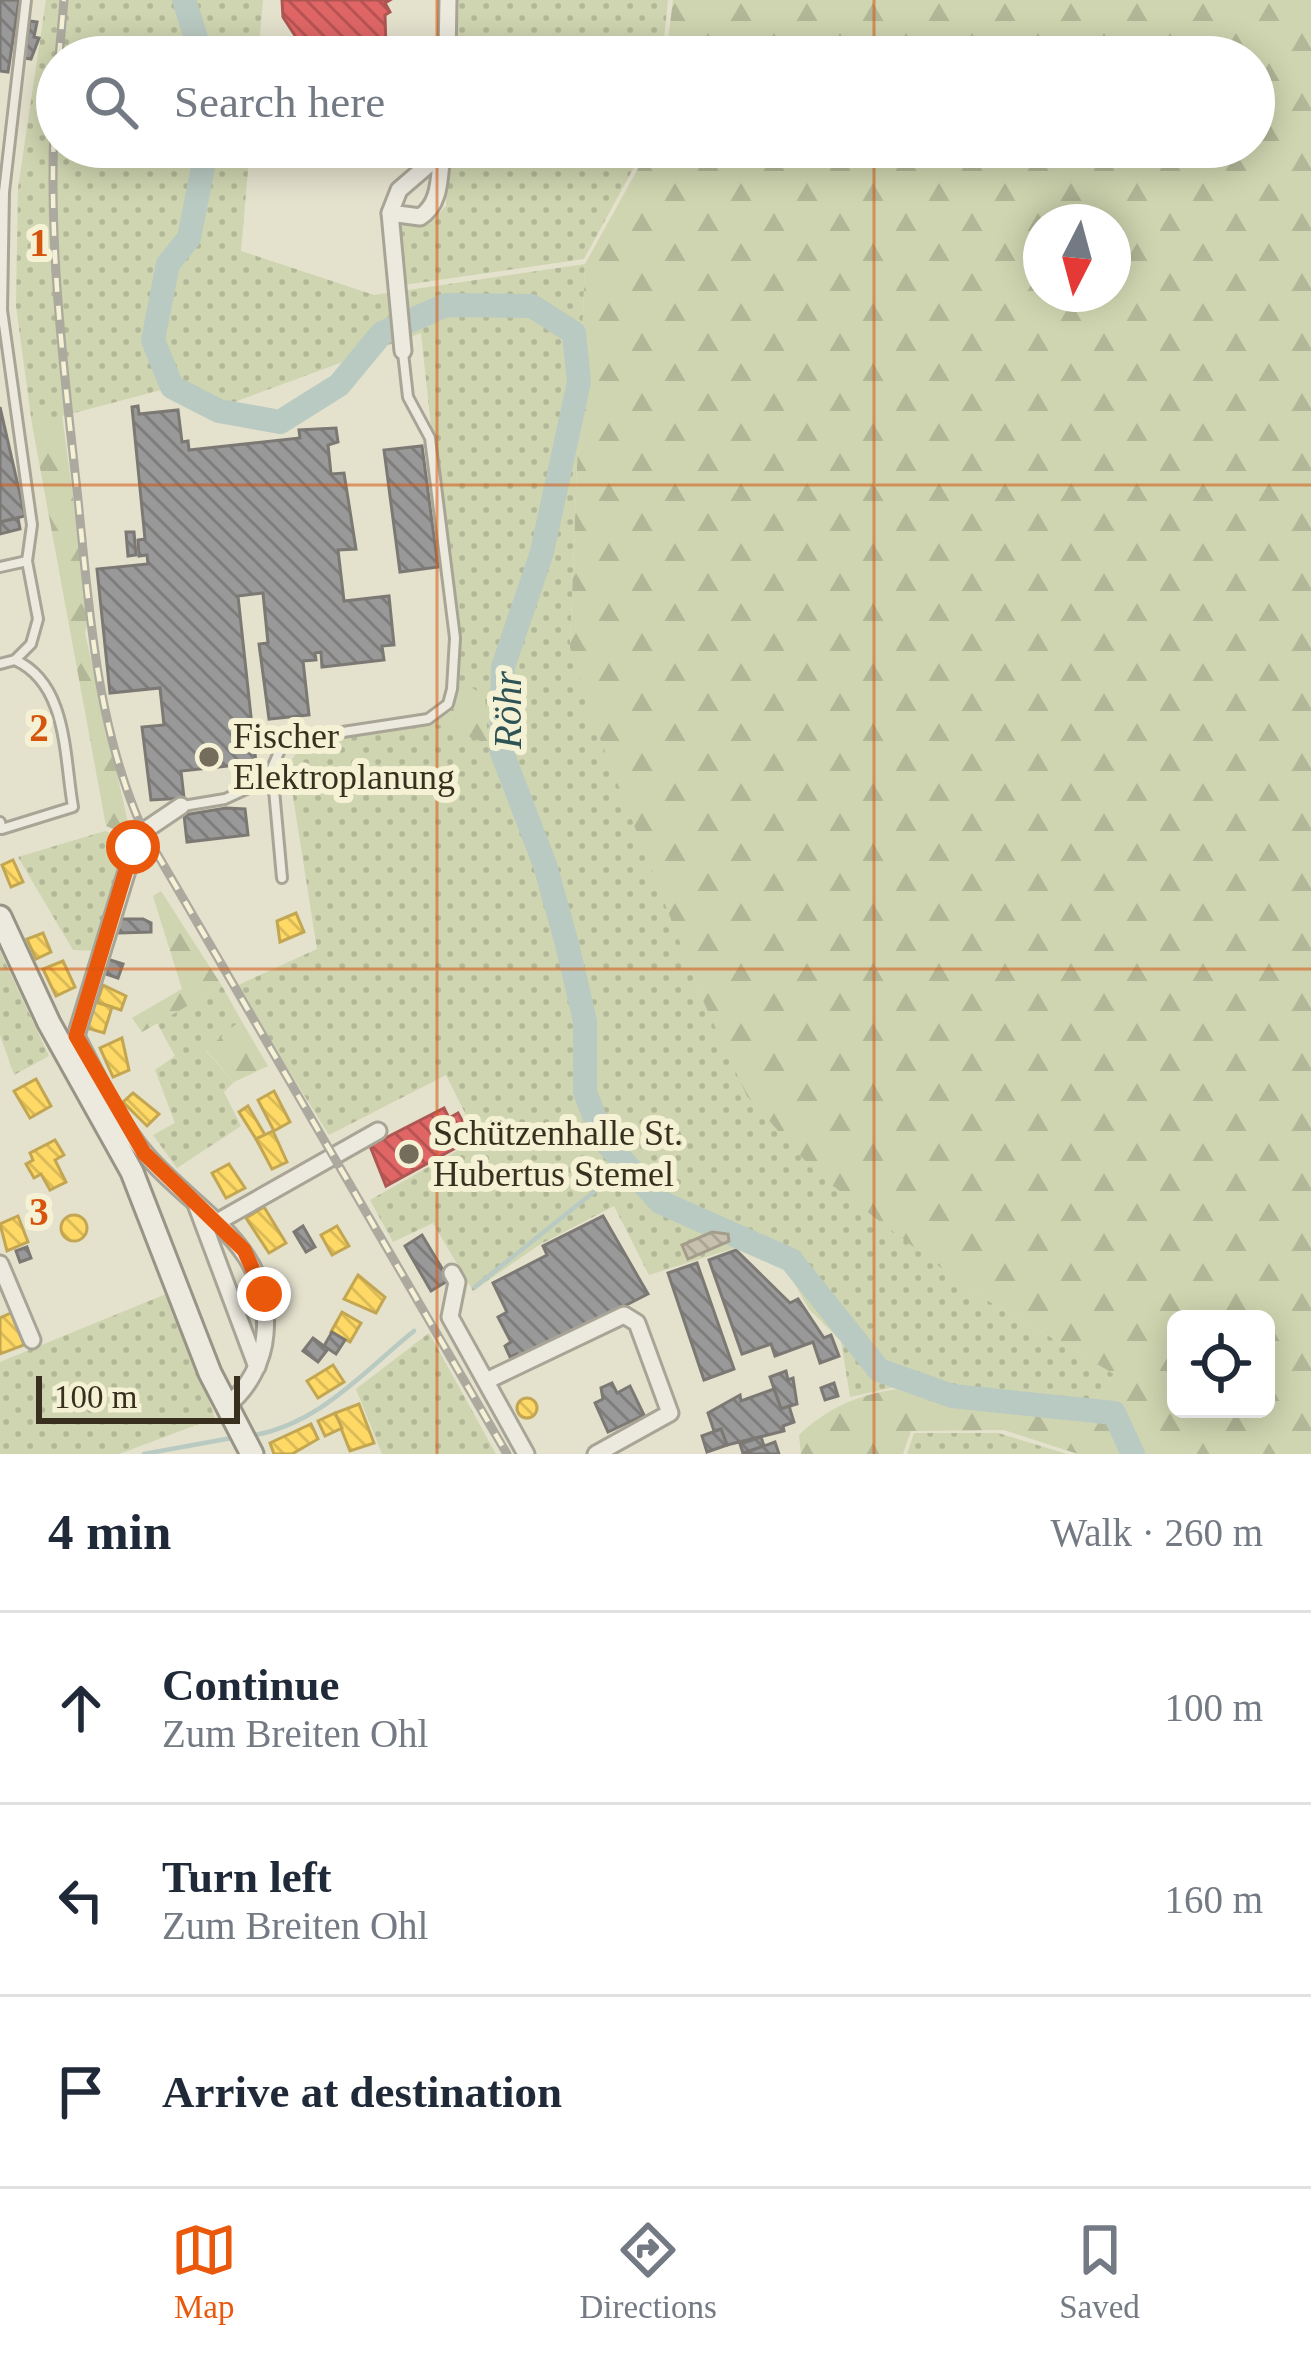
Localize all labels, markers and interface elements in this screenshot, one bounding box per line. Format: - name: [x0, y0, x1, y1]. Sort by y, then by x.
- search box: [36, 36, 1275, 168]
- icon: search: [78, 69, 144, 135]
- text: Search here: [174, 77, 385, 127]
- north arrow: [1023, 204, 1131, 312]
- text: 1: [29, 221, 49, 264]
- water label: Röhr: [486, 670, 529, 750]
- text: 2: [29, 706, 49, 749]
- place label: Fischer Elektroplanung: [233, 716, 455, 797]
- marker: Fischer Elektroplanung: [196, 744, 222, 770]
- route start: [106, 820, 160, 874]
- place label: Schützenhalle St. Hubertus Stemel: [433, 1113, 683, 1194]
- marker: Schützenhalle St. Hubertus Stemel: [396, 1141, 422, 1167]
- text: 3: [29, 1190, 49, 1233]
- route end: [237, 1267, 291, 1321]
- map controls: [1167, 1310, 1275, 1418]
- button: locate: [1167, 1310, 1275, 1418]
- scale bar: [36, 1370, 240, 1423]
- text: 100 m: [54, 1379, 137, 1415]
- text: 4 min: [48, 1504, 171, 1560]
- text: Walk · 260 m: [1051, 1511, 1263, 1554]
- text: Continue: [162, 1660, 340, 1710]
- icon: ahead: [48, 1675, 114, 1741]
- text: 100 m: [1164, 1686, 1263, 1729]
- text: Zum Breiten Ohl: [162, 1712, 428, 1755]
- text: Turn left: [162, 1852, 332, 1902]
- icon: left: [48, 1867, 114, 1933]
- text: 160 m: [1164, 1878, 1263, 1921]
- text: Zum Breiten Ohl: [162, 1904, 428, 1947]
- icon: arrive: [48, 2059, 114, 2125]
- text: Arrive at destination: [162, 2067, 562, 2117]
- tab: Map: [171, 2217, 237, 2326]
- tab: Directions: [579, 2217, 717, 2326]
- tab: Saved: [1059, 2217, 1140, 2326]

